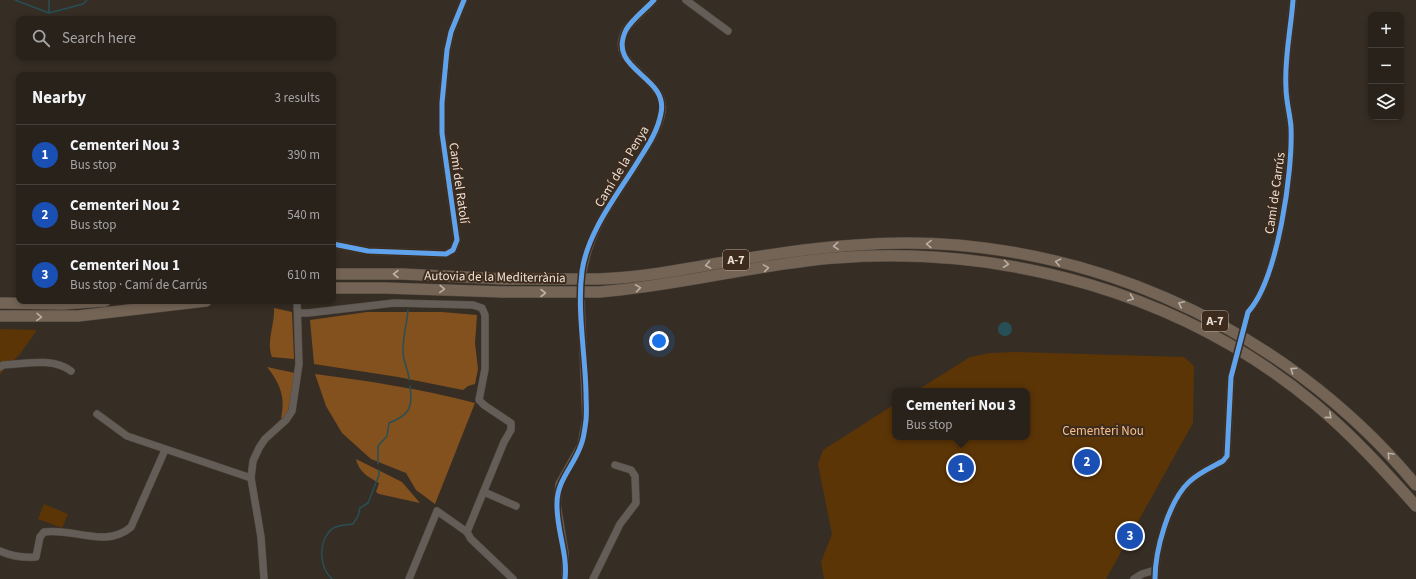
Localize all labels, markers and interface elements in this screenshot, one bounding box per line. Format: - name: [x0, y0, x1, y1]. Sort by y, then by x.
- map controls: [1368, 12, 1404, 120]
- button: +: [1368, 12, 1404, 48]
- search box: [16, 16, 336, 60]
- icon: search: [30, 27, 52, 49]
- text: Search here: [62, 28, 136, 49]
- button: −: [1368, 48, 1404, 84]
- button: layers: [1368, 84, 1404, 120]
- text: Nearby: [32, 86, 86, 110]
- text: 3 results: [275, 89, 320, 107]
- street label: Camí de la Penya: [590, 122, 653, 211]
- text: Cementeri Nou 3: [70, 135, 180, 156]
- street label: Camí del Ratolí: [444, 141, 474, 226]
- text: 1: [42, 146, 48, 164]
- text: 390 m: [287, 146, 320, 164]
- street label: Camí de Carrús: [1260, 151, 1290, 235]
- text: Bus stop: [70, 156, 116, 174]
- text: Cementeri Nou 2: [70, 195, 180, 216]
- text: 2: [42, 206, 48, 224]
- text: 540 m: [287, 206, 320, 224]
- text: Bus stop: [70, 216, 116, 234]
- one-way arrow: [926, 240, 932, 248]
- one-way arrow: [833, 242, 839, 251]
- road number: A-7: [723, 250, 749, 270]
- text: Cementeri Nou 1: [70, 255, 180, 276]
- one-way arrow: [1055, 258, 1062, 267]
- one-way arrow: [705, 260, 711, 269]
- one-way arrow: [1003, 260, 1009, 269]
- one-way arrow: [763, 264, 769, 273]
- text: 3: [42, 266, 48, 284]
- text: 610 m: [287, 266, 320, 284]
- street label: Autovia de la Mediterrània: [424, 267, 566, 287]
- one-way arrow: [393, 270, 399, 278]
- text: Bus stop · Camí de Carrús: [70, 276, 207, 294]
- one-way arrow: [635, 284, 641, 293]
- one-way arrow: [439, 285, 445, 293]
- one-way arrow: [540, 289, 546, 297]
- one-way arrow: [1128, 294, 1135, 302]
- one-way arrow: [1178, 301, 1185, 309]
- road number: A-7: [1202, 311, 1228, 331]
- one-way arrow: [36, 313, 42, 321]
- your location: [649, 331, 669, 351]
- one-way arrow: [1290, 367, 1297, 375]
- popup: [892, 388, 1030, 440]
- text: Cementeri Nou 3: [906, 395, 1016, 416]
- one-way arrow: [1324, 411, 1332, 419]
- text: Bus stop: [906, 416, 953, 434]
- park label: Cementeri Nou: [1062, 422, 1144, 440]
- pin: 2: [1074, 447, 1100, 477]
- one-way arrow: [1388, 452, 1395, 460]
- pin: 1: [948, 453, 974, 483]
- pin: 3: [1117, 521, 1143, 551]

